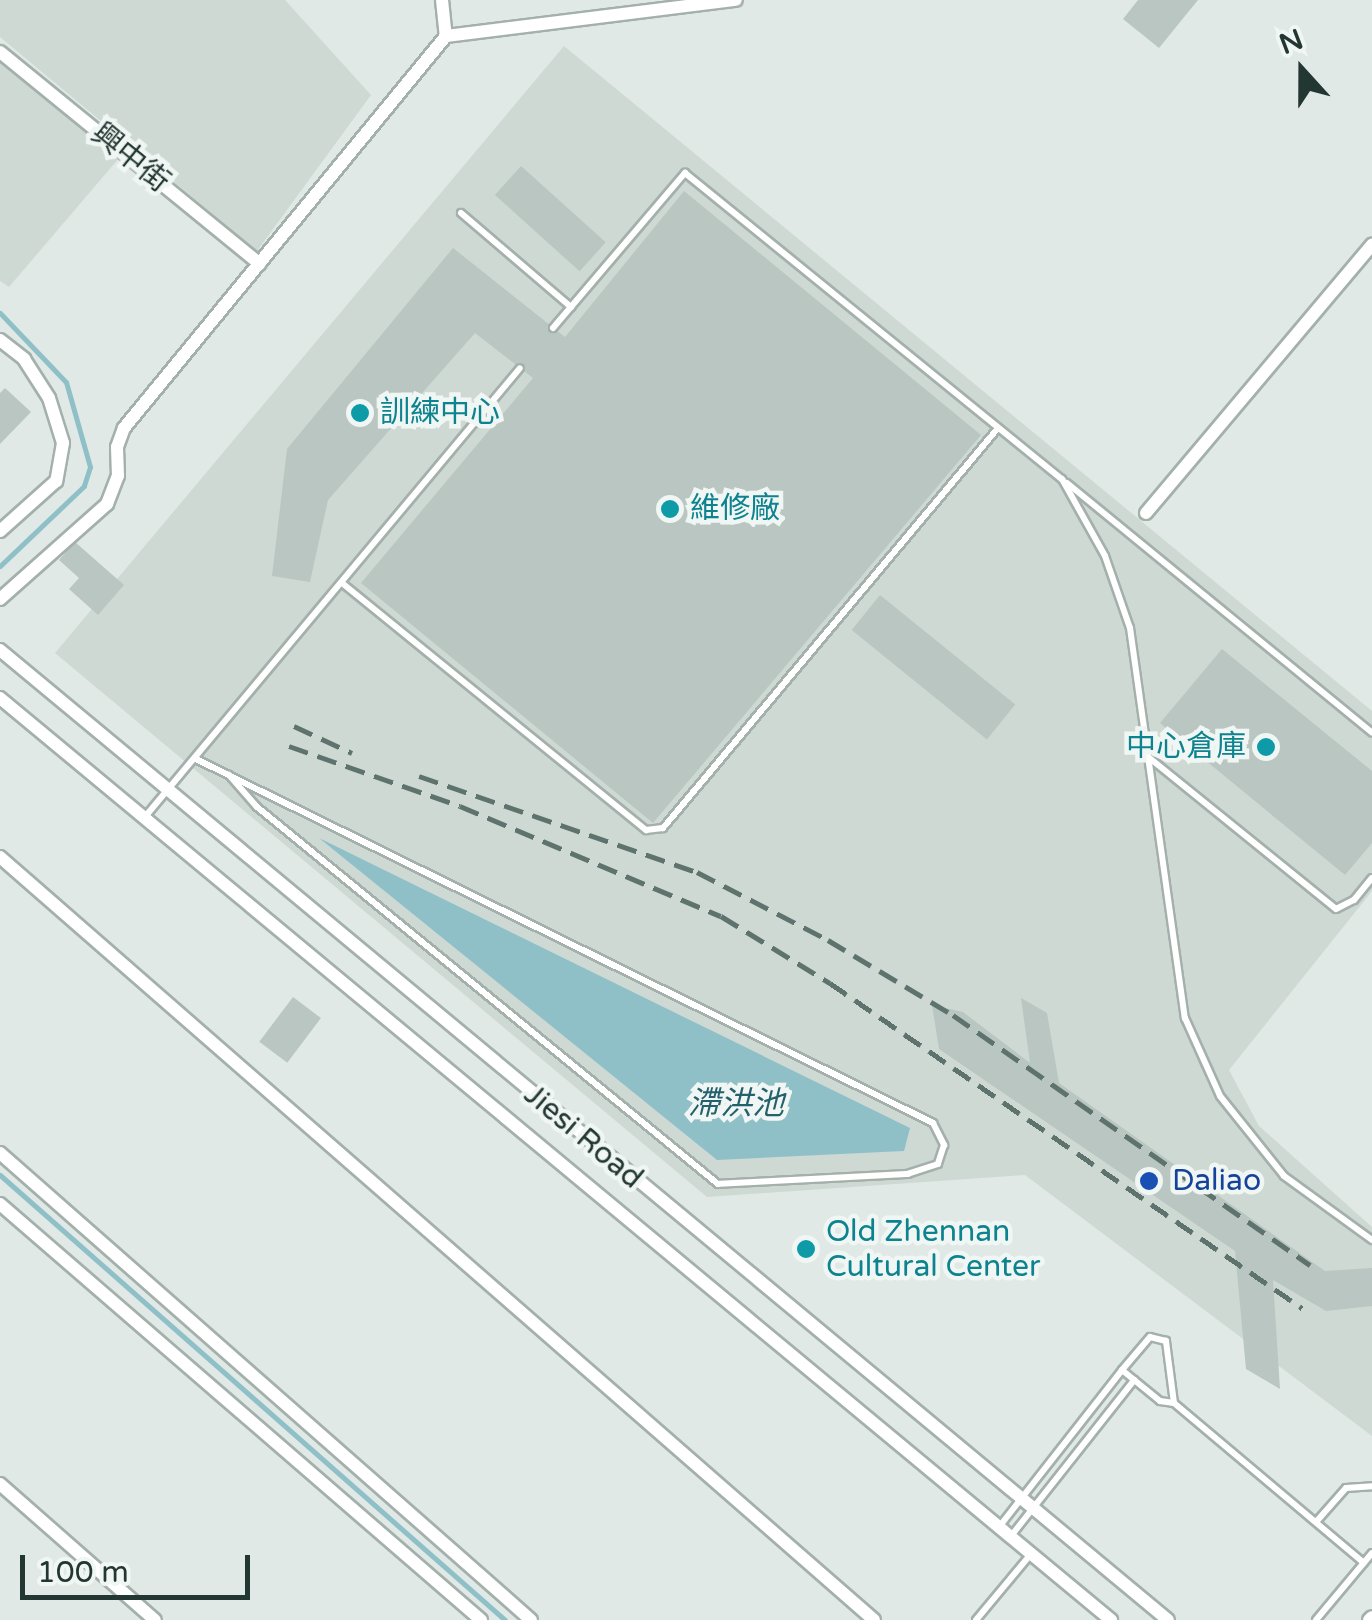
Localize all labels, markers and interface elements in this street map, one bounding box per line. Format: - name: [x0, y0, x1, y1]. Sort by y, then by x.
- north arrow: [1252, 20, 1352, 120]
- text: N: [1275, 22, 1308, 62]
- street label: 興中街: [84, 116, 176, 200]
- place label: 訓練中心: [380, 395, 500, 431]
- marker: 訓練中心: [349, 402, 371, 424]
- place label: 維修廠: [690, 491, 780, 527]
- marker: 維修廠: [659, 498, 681, 520]
- place label: 中心倉庫: [1126, 729, 1246, 765]
- marker: 中心倉庫: [1255, 736, 1277, 758]
- street label: Jiesi Road: [516, 1077, 650, 1197]
- water label: 滯洪池: [688, 1085, 784, 1123]
- place label: Daliao: [1172, 1163, 1261, 1199]
- marker: Daliao: [1136, 1168, 1162, 1194]
- place label: Old Zhennan Cultural Center: [826, 1214, 1041, 1284]
- marker: Old Zhennan Cultural Center: [795, 1238, 817, 1260]
- scale bar: [25, 1535, 255, 1597]
- text: 100 m: [37, 1554, 129, 1591]

